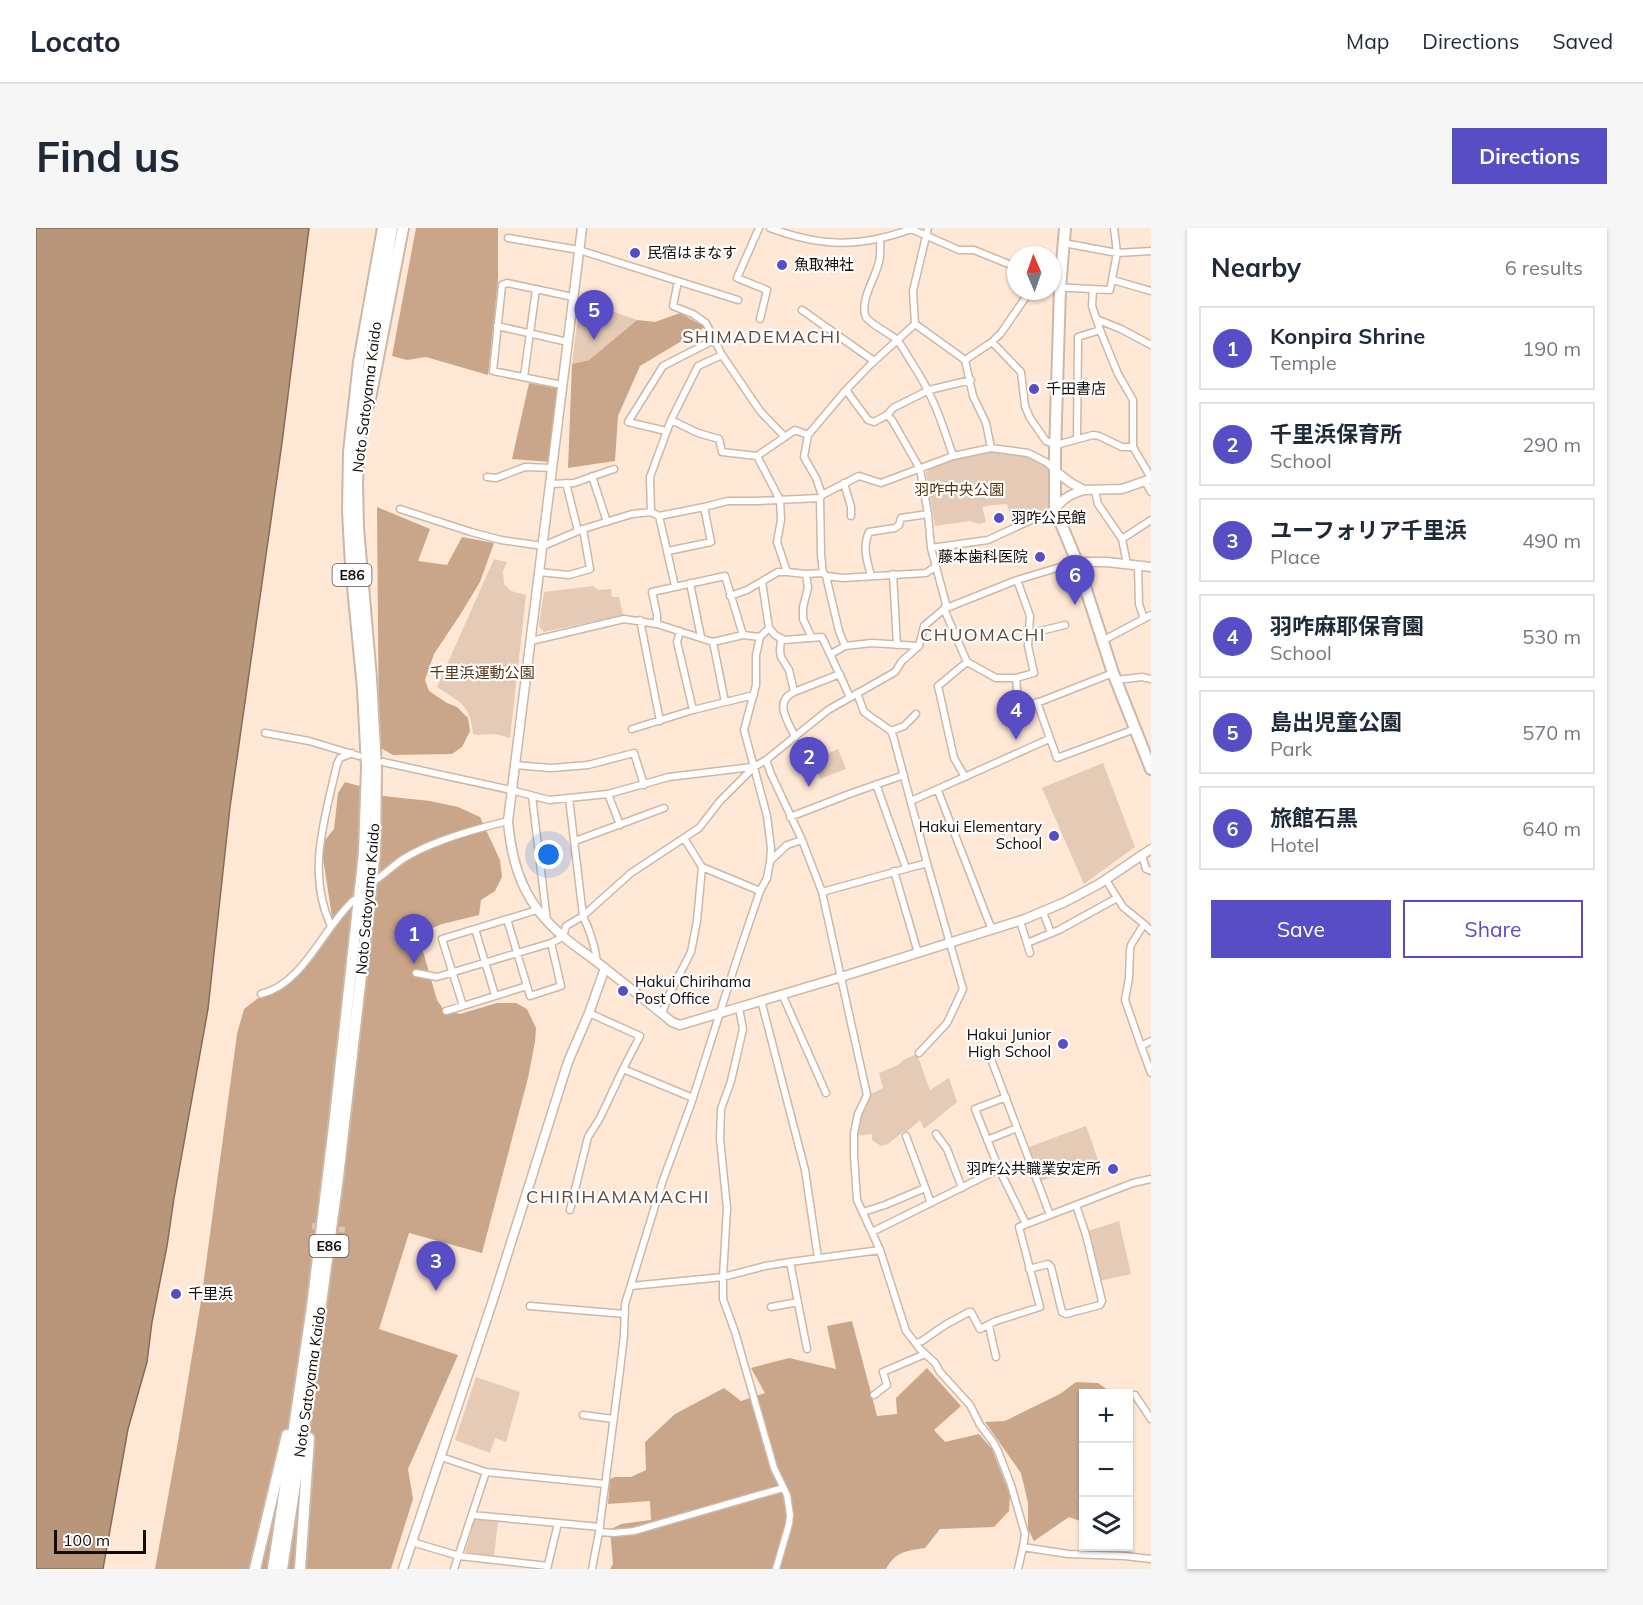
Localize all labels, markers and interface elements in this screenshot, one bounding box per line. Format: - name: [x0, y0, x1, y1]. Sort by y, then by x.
- text: Locato: [30, 24, 121, 59]
- text: Map: [1346, 28, 1389, 54]
- text: Directions: [1422, 28, 1519, 54]
- text: Saved: [1552, 28, 1613, 54]
- button: Directions: [1452, 128, 1607, 184]
- text: Find us: [36, 130, 180, 183]
- place label: 民宿はまなす: [647, 243, 737, 262]
- marker: 民宿はまなす: [628, 246, 642, 260]
- north arrow: [1007, 246, 1061, 300]
- text: Nearby: [1211, 251, 1301, 284]
- place label: 魚取神社: [794, 255, 854, 274]
- text: 6 results: [1505, 255, 1583, 280]
- marker: 魚取神社: [775, 258, 789, 272]
- pin: 5: [574, 291, 614, 340]
- street label: Noto Satoyama Kaido: [348, 320, 385, 473]
- text: Konpira Shrine: [1270, 322, 1425, 350]
- district label: SHIMADEMACHI: [682, 325, 842, 348]
- text: 1: [1227, 336, 1239, 361]
- text: 190 m: [1522, 336, 1581, 361]
- text: Temple: [1270, 350, 1337, 375]
- place label: 千田書店: [1046, 379, 1106, 398]
- marker: 千田書店: [1027, 382, 1041, 396]
- text: 千里浜保育所: [1270, 420, 1402, 448]
- text: 2: [1227, 432, 1239, 457]
- text: 290 m: [1522, 432, 1581, 457]
- text: School: [1270, 448, 1332, 473]
- park label: 羽咋中央公園: [914, 480, 1004, 499]
- place label: 羽咋公民館: [1011, 508, 1086, 527]
- marker: 羽咋公民館: [992, 511, 1006, 525]
- text: ユーフォリア千里浜: [1270, 516, 1467, 544]
- text: 3: [1227, 528, 1239, 553]
- text: 490 m: [1522, 528, 1581, 553]
- text: Place: [1270, 544, 1320, 569]
- place label: 藤本歯科医院: [938, 547, 1028, 566]
- marker: 藤本歯科医院: [1033, 550, 1047, 564]
- pin: 6: [1056, 556, 1094, 605]
- road number: E86: [332, 564, 372, 586]
- text: 羽咋麻耶保育園: [1270, 612, 1424, 640]
- district label: CHUOMACHI: [920, 623, 1046, 646]
- text: 4: [1227, 624, 1239, 649]
- text: 530 m: [1522, 624, 1581, 649]
- text: School: [1270, 640, 1332, 665]
- park label: 千里浜運動公園: [429, 663, 535, 682]
- pin: 4: [996, 690, 1036, 740]
- text: 島出児童公園: [1270, 708, 1402, 736]
- text: 5: [1227, 720, 1239, 745]
- text: 570 m: [1522, 720, 1581, 745]
- text: Park: [1270, 736, 1312, 761]
- pin: 2: [790, 738, 828, 787]
- text: 旅館石黒: [1270, 804, 1358, 832]
- text: 6: [1227, 816, 1239, 841]
- text: 640 m: [1522, 816, 1581, 841]
- place label: Hakui Elementary School: [919, 817, 1042, 853]
- street label: Noto Satoyama Kaido: [351, 822, 384, 975]
- marker: Hakui Elementary School: [1047, 829, 1061, 843]
- text: Hotel: [1270, 832, 1319, 857]
- your location: [534, 840, 563, 869]
- button: Save: [1211, 900, 1391, 958]
- button: Share: [1403, 900, 1583, 958]
- pin: 1: [394, 914, 434, 964]
- place label: Hakui Chirihama Post Office: [635, 972, 751, 1008]
- marker: Hakui Chirihama Post Office: [616, 984, 630, 998]
- place label: Hakui Junior High School: [967, 1025, 1052, 1061]
- marker: Hakui Junior High School: [1056, 1037, 1070, 1051]
- place label: 羽咋公共職業安定所: [966, 1159, 1101, 1178]
- marker: 羽咋公共職業安定所: [1106, 1162, 1120, 1176]
- district label: CHIRIHAMAMACHI: [526, 1185, 710, 1208]
- road number: E86: [310, 1235, 348, 1257]
- pin: 3: [416, 1242, 456, 1291]
- place label: 千里浜: [188, 1284, 233, 1303]
- marker: 千里浜: [169, 1287, 183, 1301]
- street label: Noto Satoyama Kaido: [290, 1305, 329, 1458]
- map controls: [1079, 1389, 1133, 1551]
- button: +: [1079, 1389, 1133, 1443]
- button: −: [1079, 1443, 1133, 1497]
- button: layers: [1079, 1497, 1133, 1551]
- scale bar: [54, 1527, 146, 1554]
- text: 100 m: [63, 1530, 110, 1550]

